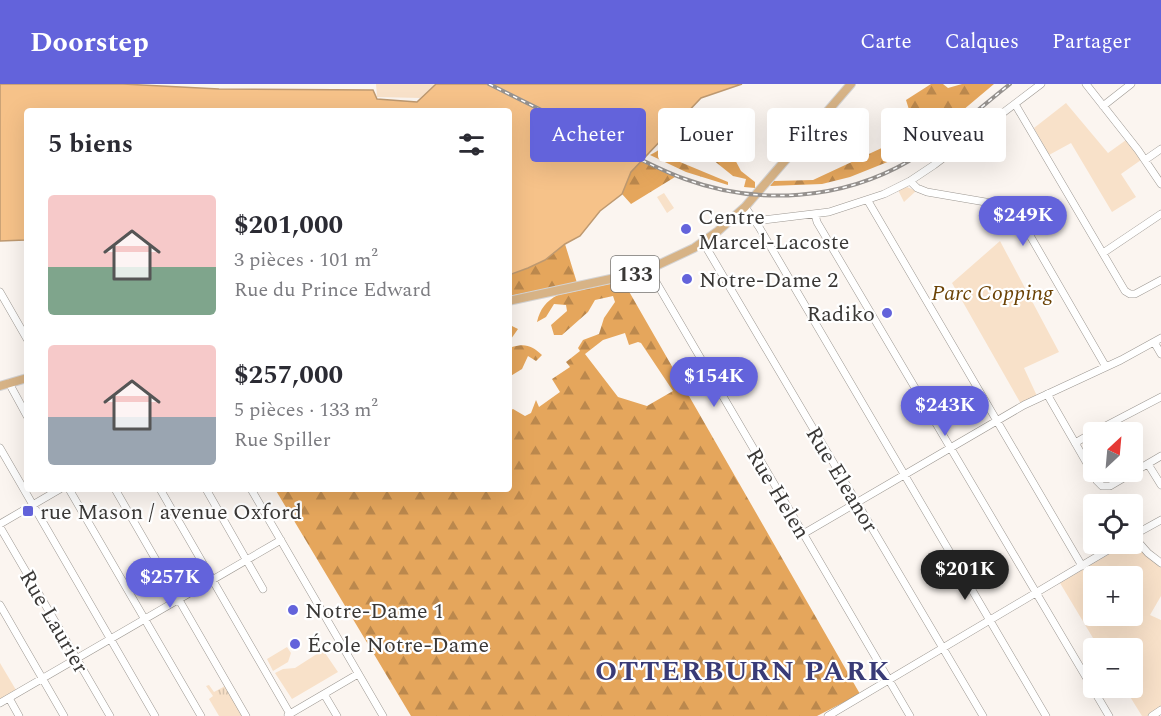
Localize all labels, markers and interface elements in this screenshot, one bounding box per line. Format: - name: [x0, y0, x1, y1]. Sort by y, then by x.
- text: Doorstep: [30, 21, 149, 64]
- text: Carte: [860, 26, 912, 58]
- text: Calques: [945, 26, 1019, 58]
- text: Partager: [1052, 26, 1131, 58]
- chip: Acheter: [530, 108, 646, 162]
- chip: Louer: [658, 108, 755, 162]
- chip: Filtres: [767, 108, 869, 162]
- chip: Nouveau: [881, 108, 1006, 162]
- text: 5 biens: [48, 124, 133, 164]
- icon: filters: [455, 128, 488, 161]
- pin: $249K: [981, 196, 1065, 247]
- text: $249K: [993, 200, 1053, 230]
- place label: Centre Marcel-Lacoste: [698, 201, 849, 259]
- text: $201,000: [234, 205, 343, 245]
- icon: home: [96, 219, 168, 291]
- marker: Centre Marcel-Lacoste: [679, 222, 693, 236]
- text: 3 pièces · 101 m²: [234, 245, 378, 275]
- road number: 133: [611, 256, 659, 292]
- place label: Notre-Dame 2: [699, 264, 838, 297]
- marker: Notre-Dame 2: [680, 272, 694, 286]
- text: Rue du Prince Edward: [234, 275, 431, 305]
- park label: Parc Copping: [931, 277, 1054, 310]
- place label: Radiko: [807, 298, 875, 331]
- marker: Radiko: [880, 306, 894, 320]
- text: $257,000: [234, 355, 343, 395]
- pin: $154K: [672, 357, 756, 408]
- text: $154K: [684, 361, 744, 391]
- icon: home: [96, 369, 168, 441]
- pin: $243K: [903, 386, 987, 437]
- text: $243K: [915, 390, 975, 420]
- text: 5 pièces · 133 m²: [234, 395, 378, 425]
- street label: Rue Eleanor: [797, 420, 887, 539]
- north arrow: [1083, 422, 1143, 482]
- map controls: [1083, 422, 1143, 698]
- text: Rue Spiller: [234, 425, 331, 455]
- street label: Rue Helen: [737, 442, 818, 546]
- button: locate: [1083, 494, 1143, 554]
- place label: rue Mason / avenue Oxford: [40, 496, 302, 529]
- marker: rue Mason / avenue Oxford: [21, 504, 35, 518]
- pin: $201K: [923, 550, 1007, 601]
- text: $201K: [935, 554, 995, 584]
- pin: $257K: [128, 558, 212, 609]
- text: $257K: [140, 562, 200, 592]
- street label: Rue Laurier: [11, 564, 97, 680]
- button: +: [1083, 566, 1143, 626]
- place label: Notre-Dame 1: [305, 595, 444, 628]
- marker: Notre-Dame 1: [286, 603, 300, 617]
- place label: École Notre-Dame: [307, 629, 489, 662]
- marker: École Notre-Dame: [288, 637, 302, 651]
- button: −: [1083, 638, 1143, 698]
- district label: OTTERBURN PARK: [595, 650, 891, 693]

